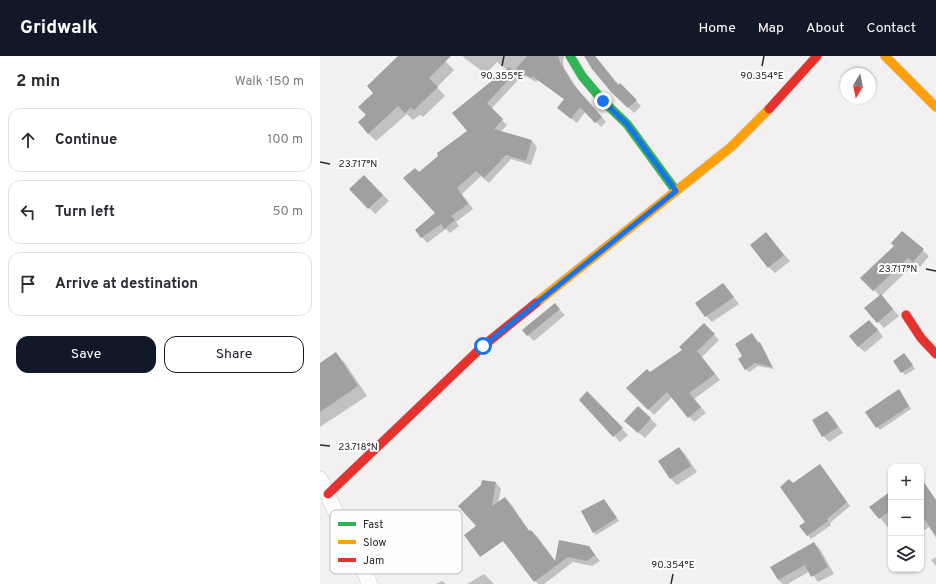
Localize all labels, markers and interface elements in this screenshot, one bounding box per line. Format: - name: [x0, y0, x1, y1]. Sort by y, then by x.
- text: Gridwalk: [20, 16, 98, 40]
- text: Home: [699, 20, 736, 37]
- text: Map: [758, 20, 784, 37]
- text: About: [806, 20, 845, 37]
- text: Contact: [867, 20, 916, 37]
- north arrow: [840, 68, 876, 104]
- text: 90.355°E: [480, 70, 524, 83]
- text: 90.354°E: [740, 70, 784, 83]
- text: 2 min: [16, 71, 60, 93]
- text: Walk · 150 m: [235, 74, 304, 90]
- route end: [594, 92, 612, 110]
- icon: ahead: [17, 129, 39, 151]
- text: Continue: [55, 131, 117, 150]
- text: 100 m: [267, 132, 303, 148]
- text: 23.717°N: [339, 158, 377, 171]
- icon: left: [17, 201, 39, 223]
- text: Turn left: [55, 203, 115, 222]
- text: 50 m: [273, 204, 303, 220]
- text: 23.717°N: [879, 263, 917, 276]
- icon: arrive: [17, 273, 39, 295]
- text: Arrive at destination: [55, 275, 198, 294]
- button: Save: [16, 336, 156, 373]
- button: Share: [164, 336, 304, 373]
- route start: [474, 337, 492, 355]
- text: 23.718°N: [338, 441, 378, 454]
- map controls: [888, 464, 924, 572]
- button: +: [888, 464, 924, 500]
- button: −: [888, 500, 924, 536]
- legend: [330, 510, 462, 574]
- text: Fast: [363, 518, 383, 532]
- text: Slow: [363, 536, 386, 550]
- button: layers: [888, 536, 924, 572]
- text: Jam: [363, 554, 384, 568]
- text: 90.354°E: [651, 559, 695, 572]

